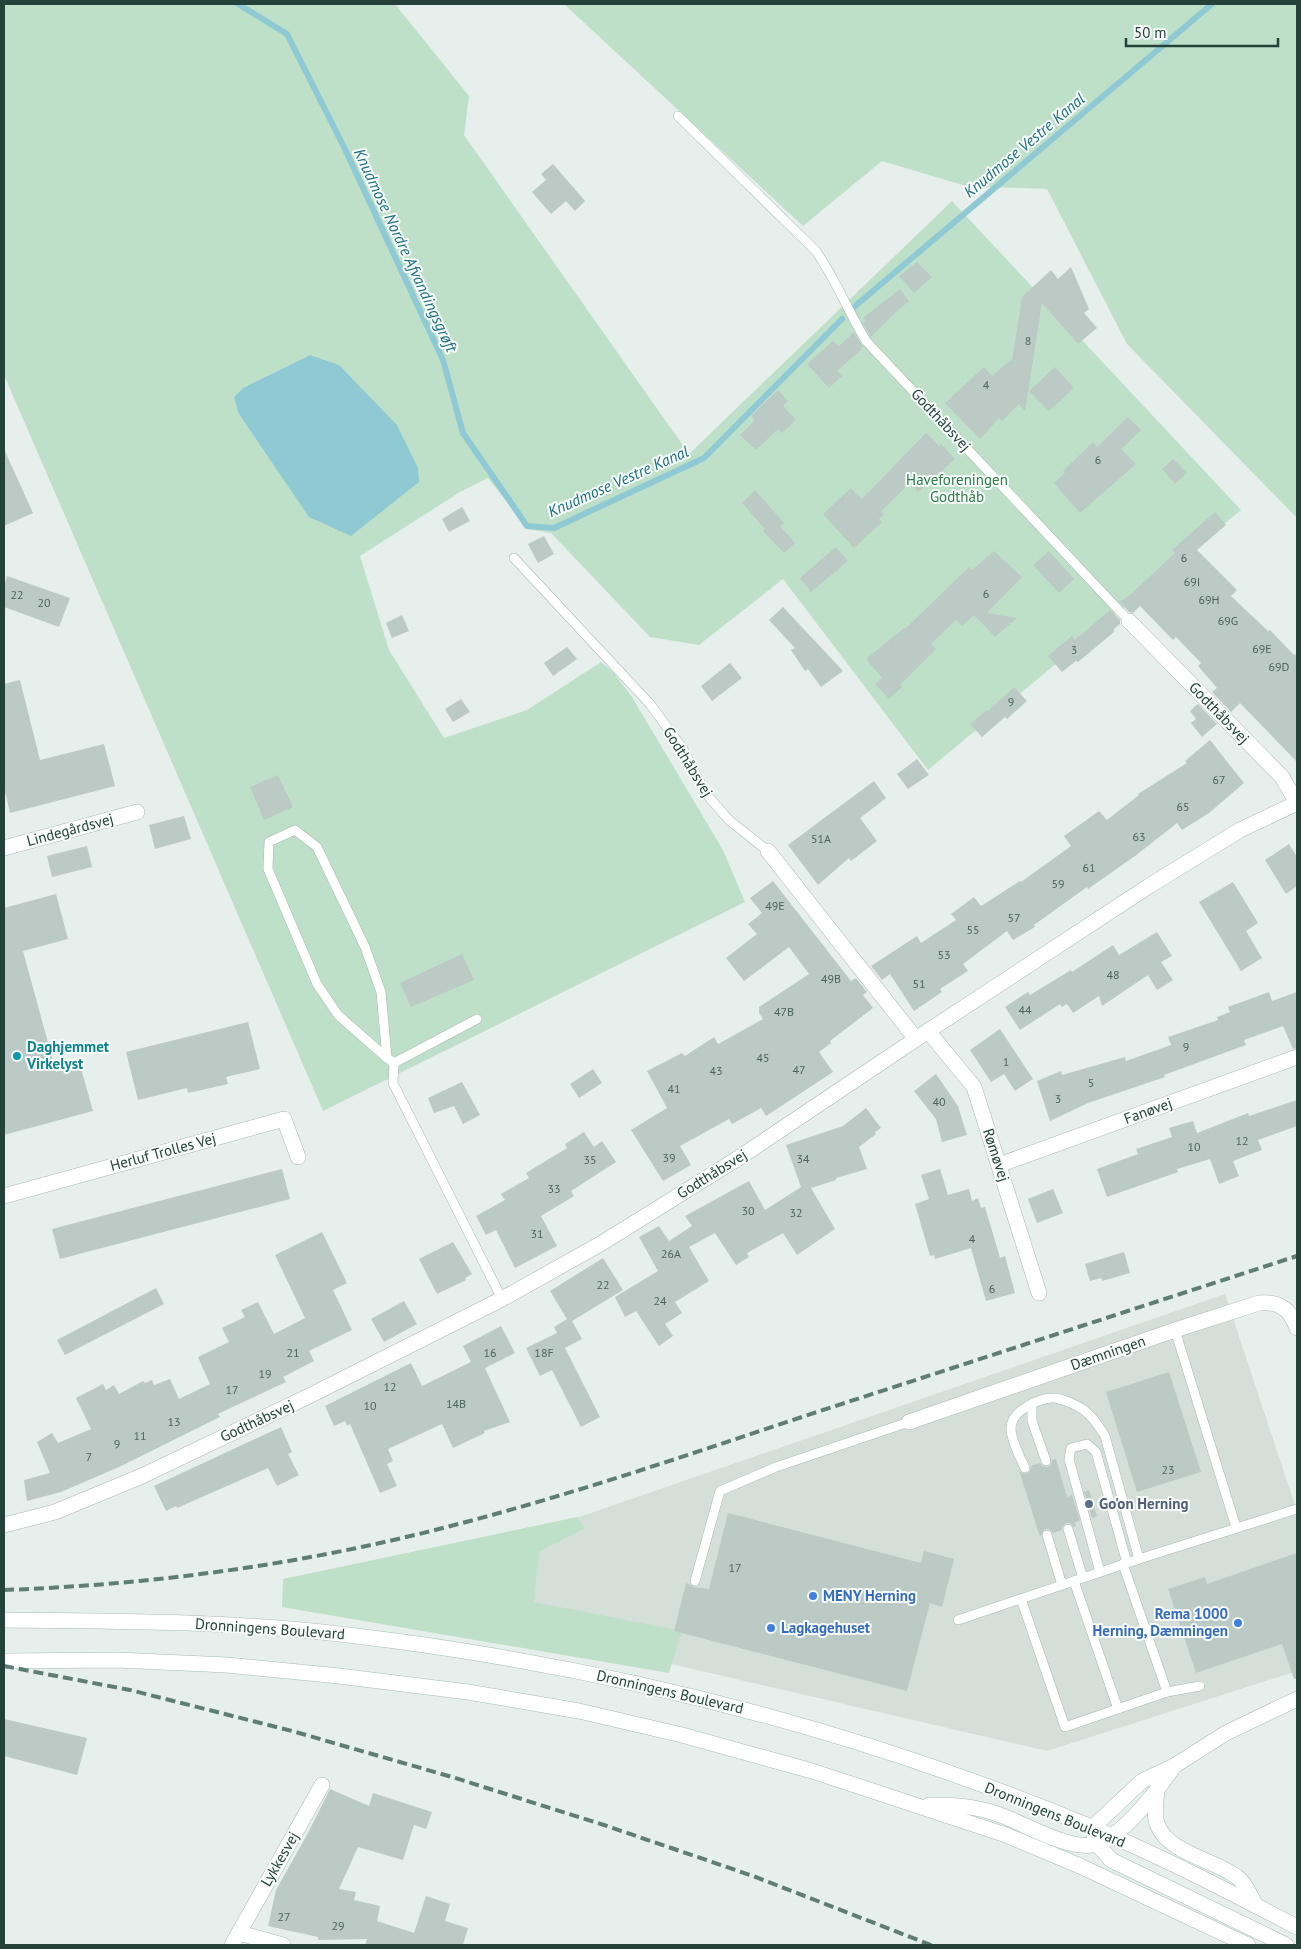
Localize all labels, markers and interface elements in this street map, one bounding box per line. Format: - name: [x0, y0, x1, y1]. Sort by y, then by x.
- scale bar: [1126, 15, 1278, 47]
- text: 50 m: [1134, 23, 1167, 42]
- water label: Knudmose Vestre Kanal: [959, 88, 1089, 202]
- water label: Knudmose Nordre Afvandingsgrøft: [350, 145, 462, 356]
- house number: 8: [1025, 333, 1031, 348]
- house number: 4: [983, 377, 990, 392]
- street label: Godthåbsvej: [907, 384, 975, 455]
- water label: Knudmose Vestre Kanal: [544, 441, 692, 521]
- house number: 6: [1095, 452, 1101, 467]
- park label: Haveforeningen Godthåb: [906, 470, 1008, 506]
- house number: 6: [1181, 550, 1187, 565]
- house number: 69I: [1184, 574, 1200, 589]
- house number: 6: [983, 586, 989, 601]
- house number: 22: [10, 587, 24, 602]
- house number: 69H: [1198, 592, 1220, 607]
- house number: 20: [37, 595, 51, 610]
- house number: 69G: [1218, 613, 1238, 628]
- house number: 69E: [1252, 641, 1272, 656]
- house number: 3: [1071, 642, 1077, 657]
- house number: 69D: [1269, 659, 1290, 674]
- street label: Godthåbsvej: [1185, 678, 1254, 748]
- house number: 9: [1008, 694, 1014, 709]
- street label: Godthåbsvej: [659, 723, 717, 800]
- house number: 67: [1212, 772, 1226, 787]
- house number: 65: [1176, 799, 1190, 814]
- street label: Lindegårdsvej: [24, 809, 115, 850]
- house number: 63: [1132, 829, 1146, 844]
- house number: 51A: [811, 831, 831, 846]
- house number: 61: [1082, 860, 1096, 875]
- house number: 59: [1051, 876, 1065, 891]
- house number: 49E: [765, 898, 785, 913]
- house number: 57: [1007, 910, 1021, 925]
- house number: 55: [966, 922, 980, 937]
- house number: 53: [937, 947, 951, 962]
- house number: 48: [1106, 967, 1120, 982]
- house number: 49B: [821, 971, 841, 986]
- house number: 51: [912, 976, 926, 991]
- house number: 44: [1018, 1002, 1032, 1017]
- house number: 47B: [774, 1004, 794, 1019]
- place label: Daghjemmet Virkelyst: [26, 1037, 110, 1073]
- house number: 9: [1183, 1039, 1189, 1054]
- marker: Daghjemmet Virkelyst: [11, 1050, 23, 1062]
- house number: 45: [756, 1050, 770, 1065]
- house number: 1: [1003, 1054, 1009, 1069]
- house number: 47: [792, 1062, 806, 1077]
- house number: 43: [709, 1063, 723, 1078]
- house number: 5: [1088, 1075, 1094, 1090]
- house number: 41: [667, 1081, 681, 1096]
- house number: 3: [1055, 1091, 1061, 1106]
- street label: Fanøvej: [1121, 1093, 1175, 1128]
- house number: 40: [932, 1094, 946, 1109]
- street label: Rømøvej: [979, 1126, 1014, 1184]
- street label: Herluf Trolles Vej: [108, 1128, 218, 1175]
- house number: 12: [1235, 1133, 1249, 1148]
- house number: 10: [1187, 1139, 1201, 1154]
- street label: Godthåbsvej: [673, 1145, 750, 1203]
- house number: 39: [662, 1150, 676, 1165]
- house number: 34: [796, 1151, 810, 1166]
- house number: 35: [583, 1152, 597, 1167]
- house number: 33: [547, 1181, 561, 1196]
- house number: 30: [741, 1203, 755, 1218]
- house number: 32: [789, 1205, 803, 1220]
- house number: 31: [530, 1226, 544, 1241]
- house number: 4: [969, 1231, 976, 1246]
- house number: 26A: [661, 1246, 681, 1261]
- house number: 22: [596, 1277, 610, 1292]
- house number: 6: [989, 1281, 995, 1296]
- house number: 24: [653, 1293, 667, 1308]
- street label: Dæmningen: [1068, 1331, 1148, 1374]
- house number: 21: [286, 1345, 300, 1360]
- house number: 16: [483, 1345, 497, 1360]
- house number: 18F: [534, 1345, 554, 1360]
- house number: 19: [258, 1366, 272, 1381]
- house number: 12: [383, 1379, 397, 1394]
- house number: 17: [225, 1382, 239, 1397]
- street label: Godthåbsvej: [217, 1395, 297, 1446]
- house number: 14B: [446, 1396, 466, 1411]
- house number: 10: [363, 1398, 377, 1413]
- house number: 13: [167, 1414, 181, 1429]
- house number: 11: [133, 1428, 147, 1443]
- house number: 9: [114, 1436, 120, 1451]
- house number: 7: [86, 1449, 92, 1464]
- house number: 23: [1161, 1462, 1175, 1477]
- place label: Go'on Herning: [1099, 1494, 1188, 1513]
- marker: Go'on Herning: [1083, 1498, 1095, 1510]
- house number: 17: [728, 1560, 742, 1575]
- place label: MENY Herning: [823, 1586, 916, 1605]
- marker: MENY Herning: [807, 1590, 819, 1602]
- place label: Rema 1000 Herning, Dæmningen: [1093, 1604, 1228, 1640]
- street label: Dronningens Boulevard: [194, 1614, 346, 1643]
- marker: Rema 1000 Herning, Dæmningen: [1232, 1617, 1244, 1629]
- place label: Lagkagehuset: [781, 1618, 871, 1637]
- marker: Lagkagehuset: [765, 1622, 777, 1634]
- street label: Dronningens Boulevard: [595, 1665, 745, 1718]
- street label: Dronningens Boulevard: [982, 1778, 1128, 1851]
- street label: Lykkesvej: [256, 1828, 303, 1890]
- house number: 27: [277, 1909, 291, 1924]
- house number: 29: [331, 1918, 345, 1933]

